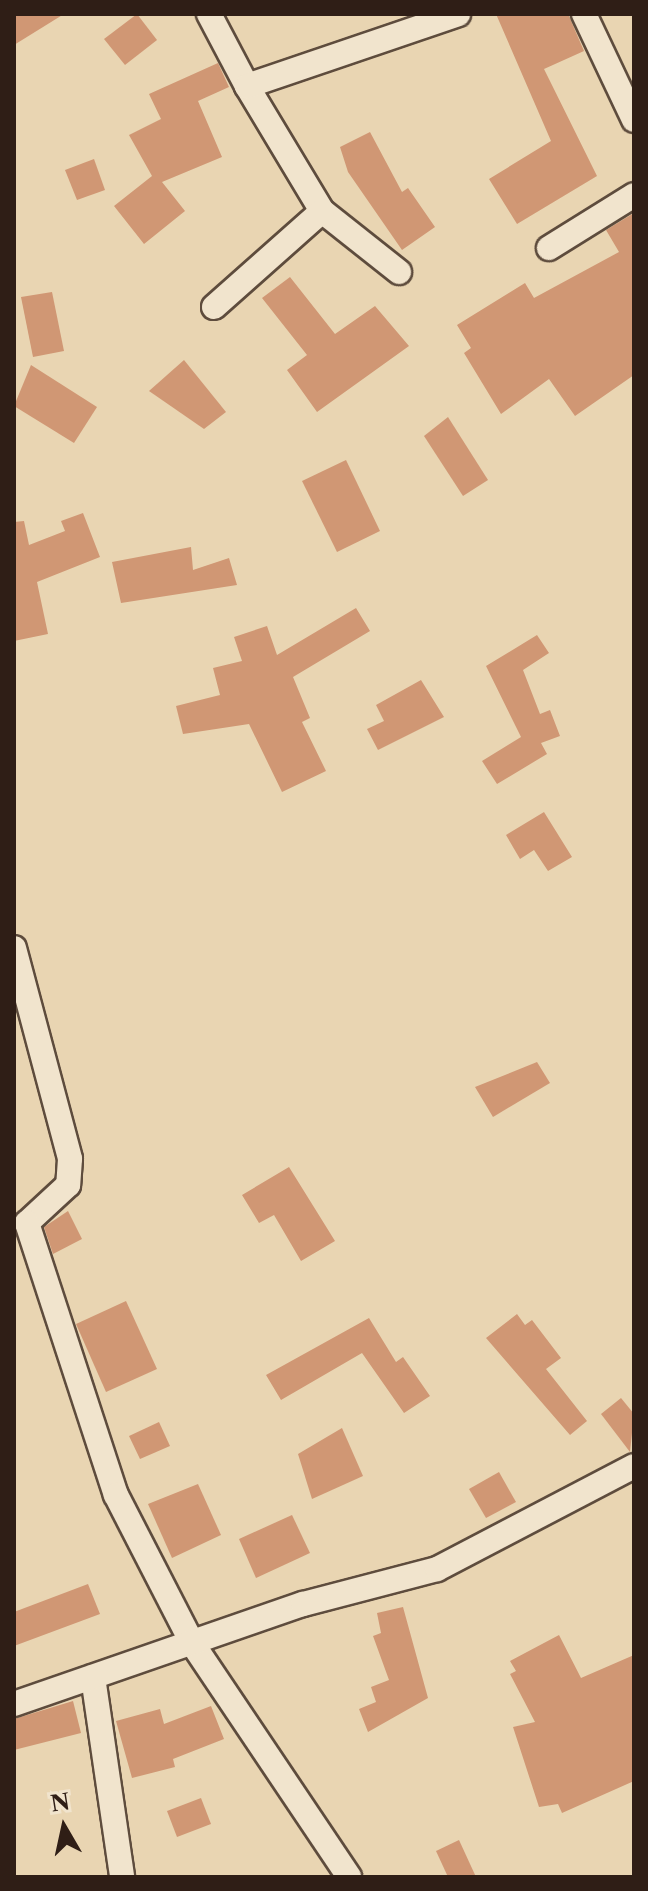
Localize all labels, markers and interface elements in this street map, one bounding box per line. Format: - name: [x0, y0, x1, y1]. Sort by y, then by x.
- north arrow: [24, 1787, 104, 1867]
- text: N: [49, 1788, 72, 1818]

